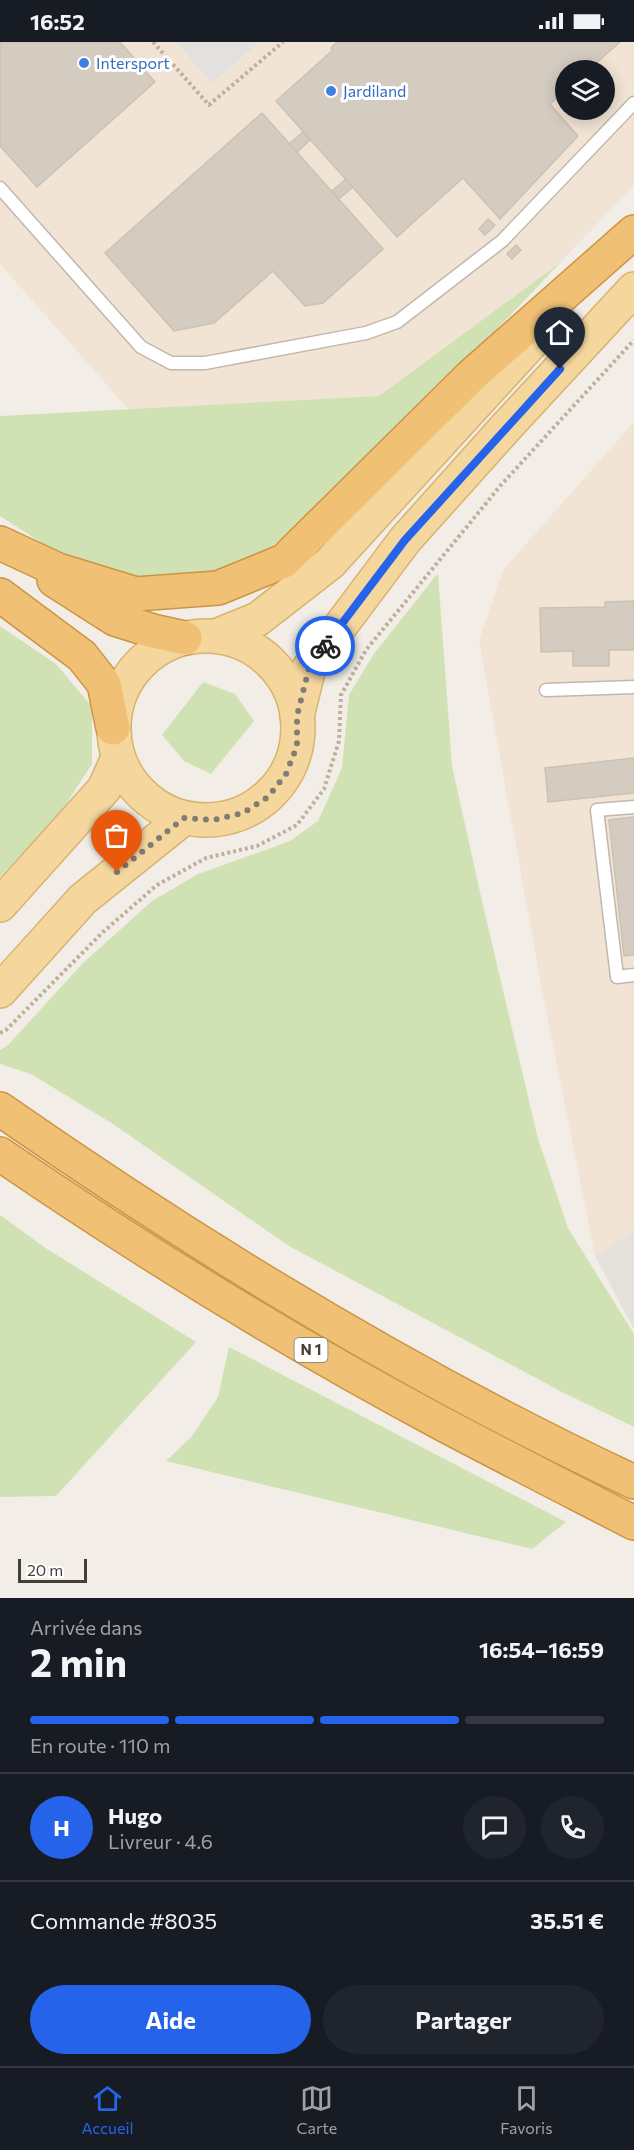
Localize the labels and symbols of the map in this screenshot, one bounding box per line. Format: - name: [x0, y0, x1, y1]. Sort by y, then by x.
- place label: Intersport: [96, 53, 170, 72]
- marker: Intersport: [77, 56, 91, 70]
- place label: Jardiland: [343, 81, 406, 100]
- marker: Jardiland: [324, 84, 338, 98]
- pin: [534, 307, 585, 369]
- courier: [295, 616, 355, 676]
- pin: [91, 810, 142, 872]
- road number: N 1: [294, 1338, 328, 1362]
- scale bar: [18, 1556, 87, 1584]

